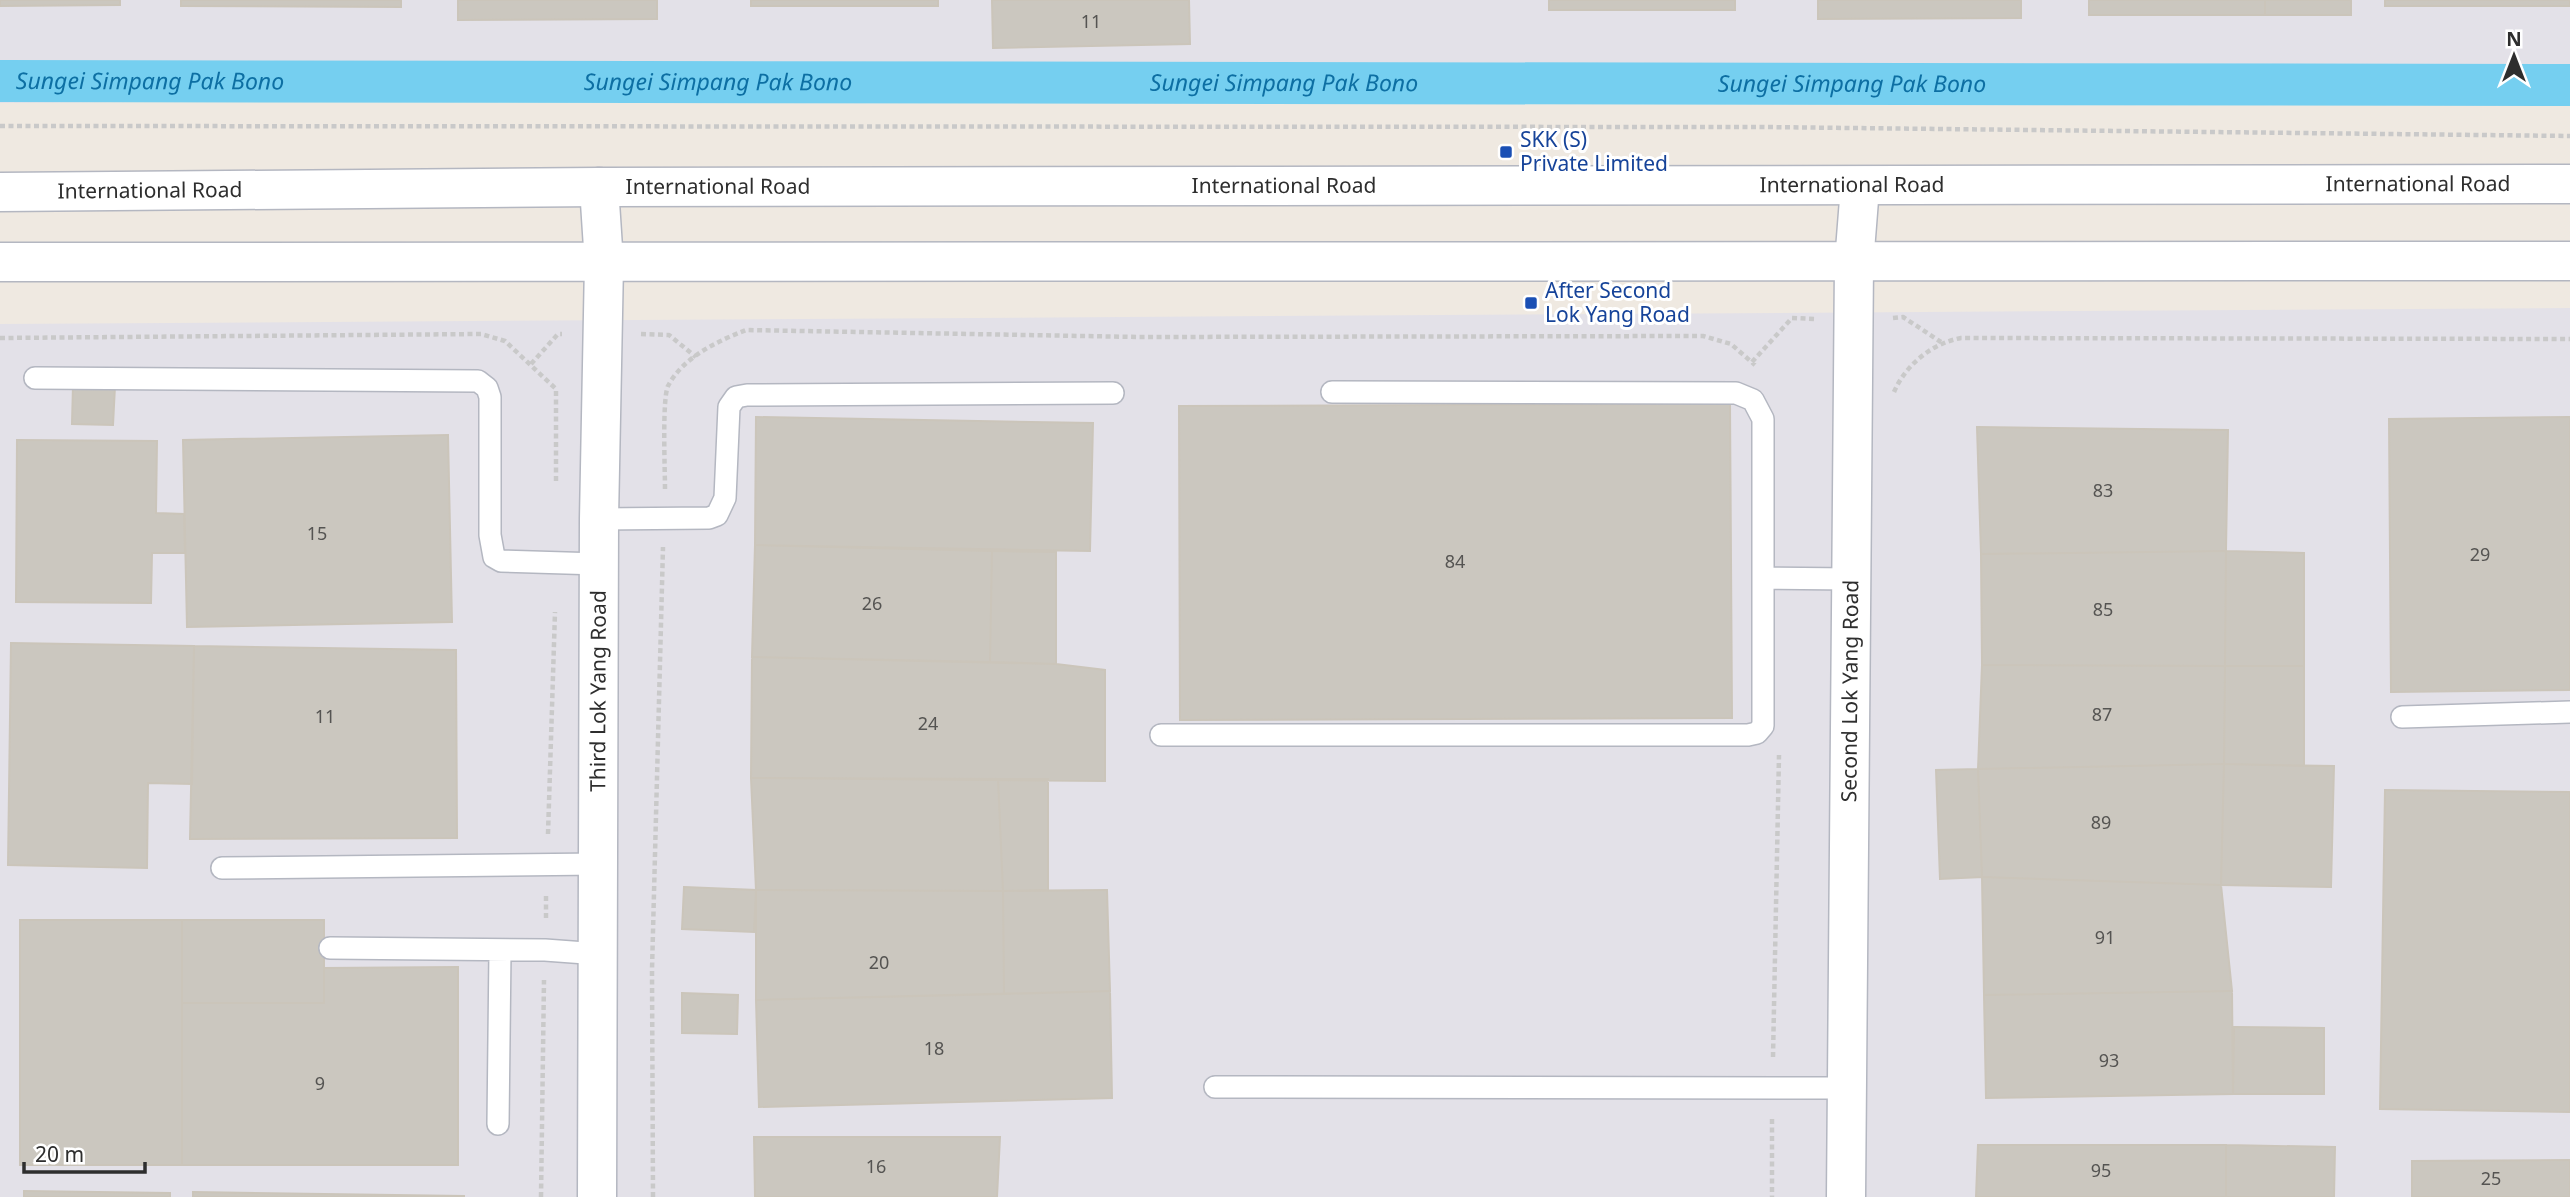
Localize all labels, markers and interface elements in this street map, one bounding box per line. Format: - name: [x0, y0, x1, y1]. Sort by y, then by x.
- house number: 11: [1081, 9, 1101, 33]
- north arrow: [2479, 21, 2549, 91]
- text: N: [2506, 26, 2522, 52]
- water label: Sungei Simpang Pak Bono: [16, 64, 284, 96]
- water label: Sungei Simpang Pak Bono: [584, 65, 852, 97]
- water label: Sungei Simpang Pak Bono: [1150, 66, 1418, 98]
- water label: Sungei Simpang Pak Bono: [1718, 67, 1986, 99]
- place label: SKK (S) Private Limited: [1520, 125, 1668, 177]
- marker: SKK (S) Private Limited: [1498, 144, 1514, 160]
- street label: International Road: [2326, 169, 2510, 197]
- street label: International Road: [1760, 170, 1944, 198]
- street label: International Road: [1192, 171, 1376, 199]
- street label: International Road: [626, 172, 810, 200]
- street label: International Road: [57, 175, 243, 205]
- place label: After Second Lok Yang Road: [1545, 276, 1690, 328]
- marker: After Second Lok Yang Road: [1523, 295, 1539, 311]
- house number: 83: [2093, 478, 2113, 502]
- house number: 15: [307, 521, 327, 545]
- house number: 29: [2470, 542, 2490, 566]
- house number: 84: [1445, 549, 1465, 573]
- street label: Second Lok Yang Road: [1834, 580, 1864, 802]
- street label: Third Lok Yang Road: [583, 590, 612, 792]
- house number: 26: [862, 591, 882, 615]
- house number: 85: [2093, 597, 2113, 621]
- house number: 87: [2092, 702, 2112, 726]
- house number: 11: [315, 704, 335, 728]
- house number: 24: [918, 711, 938, 735]
- house number: 89: [2091, 810, 2111, 834]
- house number: 91: [2095, 925, 2115, 949]
- house number: 20: [869, 950, 889, 974]
- house number: 18: [924, 1036, 944, 1060]
- house number: 93: [2099, 1048, 2119, 1072]
- house number: 9: [315, 1071, 325, 1095]
- scale bar: [24, 1130, 145, 1174]
- text: 20 m: [35, 1140, 84, 1168]
- house number: 16: [866, 1154, 886, 1178]
- house number: 95: [2091, 1158, 2111, 1182]
- house number: 25: [2481, 1166, 2501, 1190]

